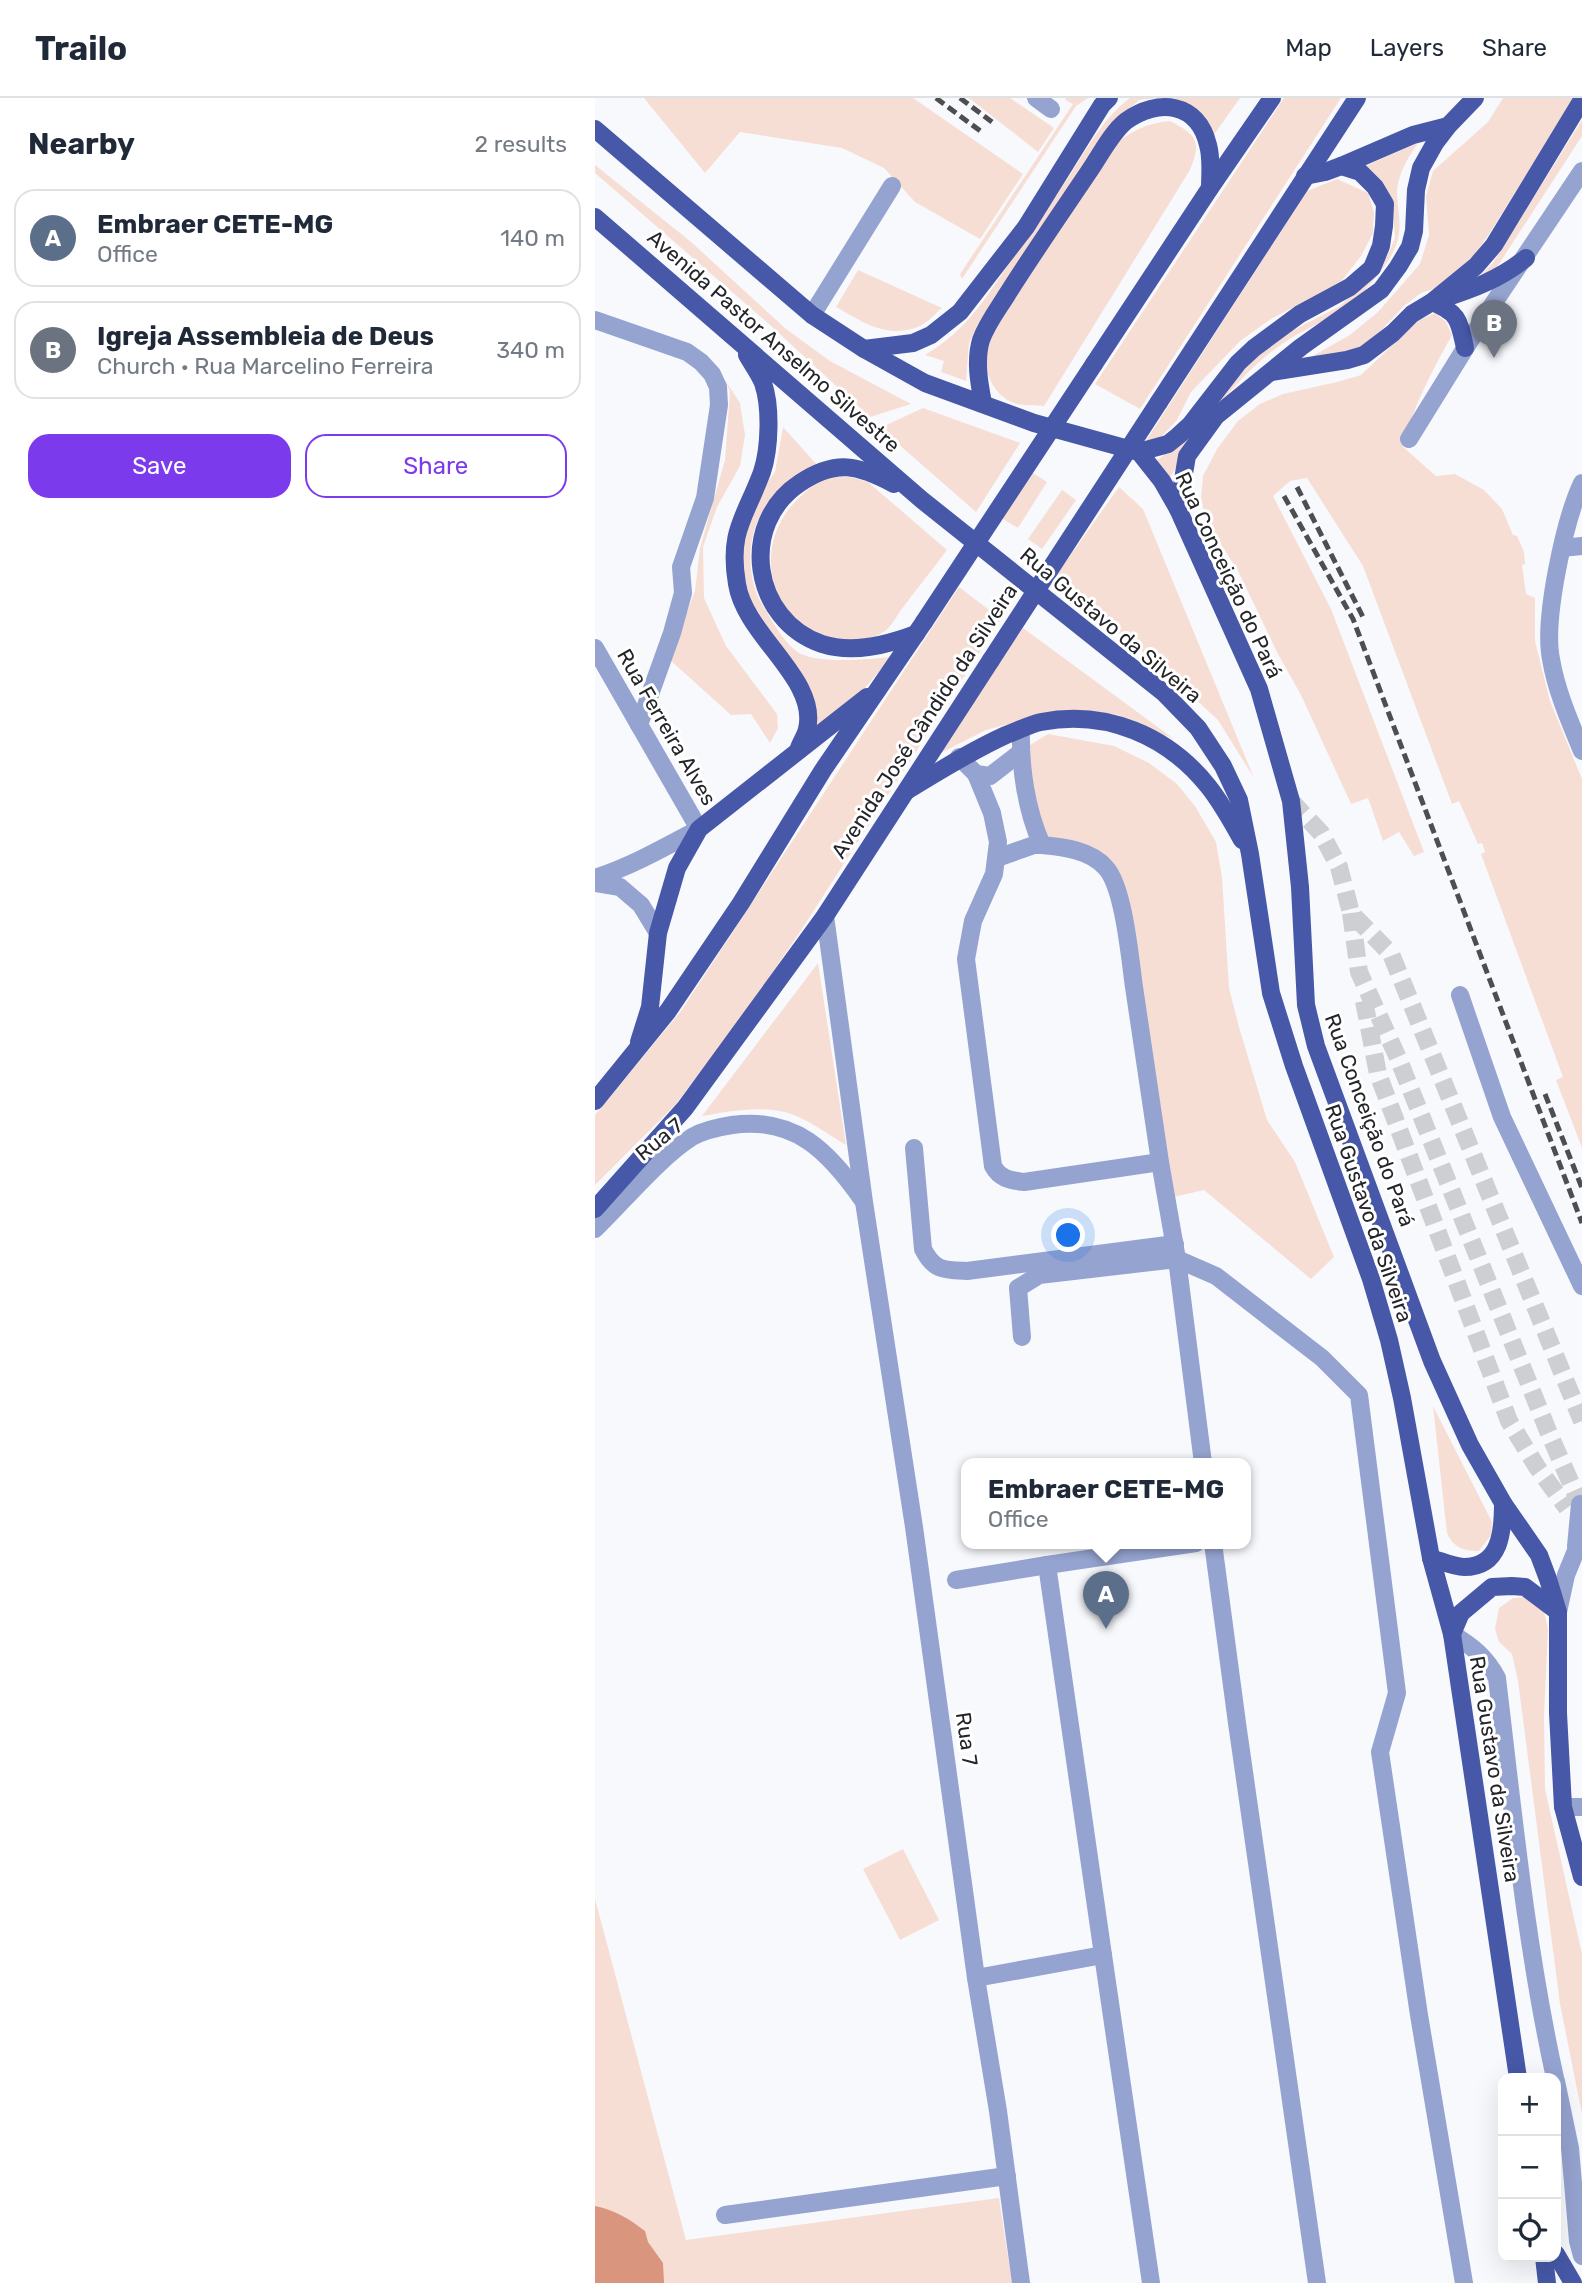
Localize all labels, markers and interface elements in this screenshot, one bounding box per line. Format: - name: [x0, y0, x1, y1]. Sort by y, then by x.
- text: Trailo: [35, 29, 127, 68]
- text: Map: [1285, 34, 1332, 62]
- text: Layers: [1370, 34, 1444, 62]
- text: Share: [1482, 34, 1547, 62]
- text: Nearby: [28, 126, 135, 162]
- text: 2 results: [475, 130, 567, 158]
- text: Embraer CETE-MG: [97, 209, 333, 240]
- text: A: [45, 224, 61, 252]
- text: 140 m: [500, 224, 565, 252]
- street label: Avenida Pastor Anselmo Silvestre: [643, 225, 905, 457]
- text: Office: [97, 240, 158, 268]
- pin: B: [1471, 300, 1517, 358]
- text: Igreja Assembleia de Deus: [97, 321, 434, 352]
- text: B: [45, 336, 61, 364]
- text: 340 m: [496, 336, 565, 364]
- text: Church · Rua Marcelino Ferreira: [97, 352, 433, 380]
- button: Save: [28, 434, 291, 498]
- button: Share: [305, 434, 567, 498]
- street label: Rua Conceição do Pará: [1170, 468, 1288, 682]
- street label: Rua Gustavo da Silveira: [1015, 542, 1207, 708]
- street label: Avenida José Cândido da Silveira: [826, 579, 1022, 863]
- street label: Rua Ferreira Alves: [612, 644, 722, 810]
- street label: Rua Conceição do Pará: [1320, 1010, 1420, 1230]
- street label: Rua Gustavo da Silveira: [1320, 1101, 1418, 1325]
- street label: Rua 7: [630, 1112, 688, 1166]
- your location: [1051, 1218, 1085, 1252]
- popup: [961, 1458, 1251, 1549]
- text: Embraer CETE-MG: [988, 1474, 1224, 1505]
- text: Office: [988, 1505, 1049, 1533]
- pin: A: [1083, 1571, 1129, 1629]
- street label: Rua Gustavo da Silveira: [1465, 1654, 1525, 1884]
- street label: Rua 7: [951, 1711, 983, 1768]
- map controls: [1498, 2073, 1561, 2262]
- button: +: [1498, 2073, 1561, 2136]
- button: −: [1498, 2136, 1561, 2199]
- button: locate: [1498, 2199, 1561, 2262]

